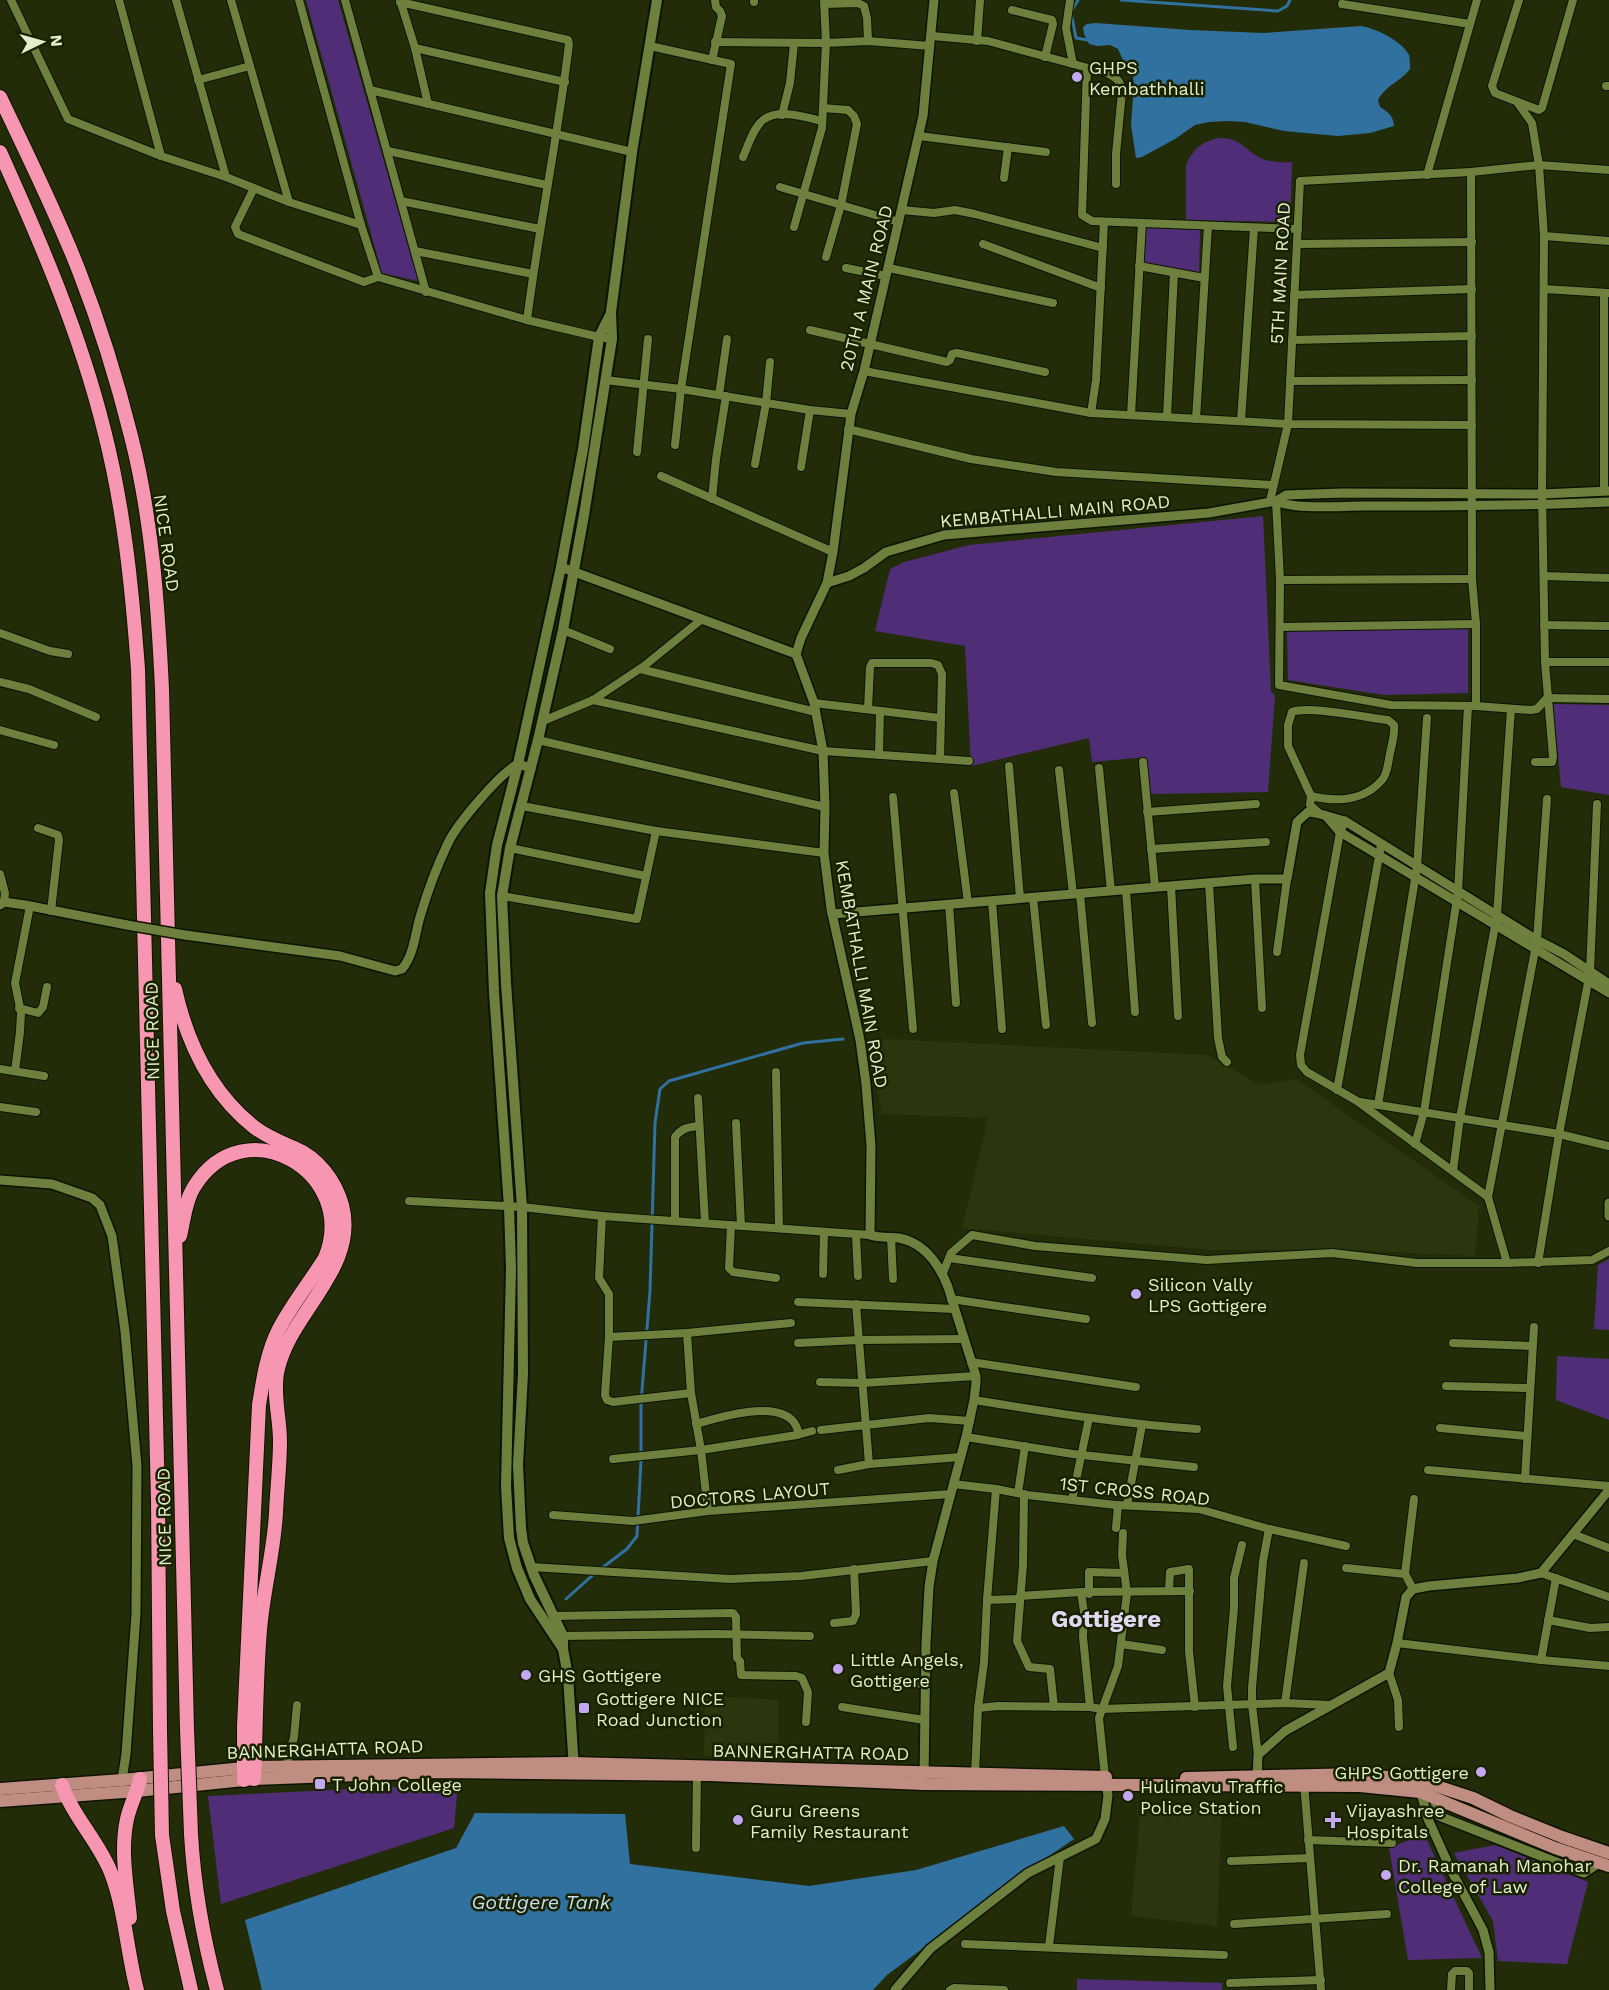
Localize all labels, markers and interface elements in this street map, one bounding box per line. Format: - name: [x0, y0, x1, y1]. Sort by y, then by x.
- north arrow: [12, 12, 72, 72]
- text: N: [46, 34, 66, 47]
- place label: GHPS Kembathhalli: [1089, 57, 1205, 99]
- marker: GHPS Kembathhalli: [1070, 70, 1084, 84]
- street label: 5TH MAIN ROAD: [1266, 201, 1294, 345]
- street label: 20TH A MAIN ROAD: [835, 203, 897, 373]
- street label: KEMBATHALLI MAIN ROAD: [939, 490, 1171, 532]
- street label: NICE ROAD: [150, 493, 184, 593]
- street label: KEMBATHALLI MAIN ROAD: [832, 858, 892, 1090]
- street label: NICE ROAD: [141, 982, 163, 1080]
- place label: Silicon Vally LPS Gottigere: [1148, 1274, 1267, 1316]
- marker: Silicon Vally LPS Gottigere: [1129, 1287, 1143, 1301]
- street label: NICE ROAD: [153, 1468, 175, 1566]
- street label: 1ST CROSS ROAD: [1059, 1473, 1211, 1509]
- street label: DOCTORS LAYOUT: [669, 1478, 831, 1512]
- district label: Gottigere: [1051, 1605, 1161, 1633]
- place label: Little Angels, Gottigere: [850, 1649, 964, 1691]
- marker: Little Angels, Gottigere: [831, 1662, 845, 1676]
- place label: GHS Gottigere: [538, 1665, 662, 1686]
- marker: GHS Gottigere: [519, 1668, 533, 1682]
- place label: Gottigere NICE Road Junction: [596, 1688, 724, 1730]
- marker: Gottigere NICE Road Junction: [577, 1701, 591, 1715]
- street label: BANNERGHATTA ROAD: [226, 1735, 424, 1763]
- street label: BANNERGHATTA ROAD: [712, 1740, 910, 1764]
- place label: GHPS Gottigere: [1334, 1762, 1469, 1783]
- marker: GHPS Gottigere: [1474, 1765, 1488, 1779]
- place label: T John College: [332, 1774, 462, 1795]
- place label: Hulimavu Traffic Police Station: [1140, 1776, 1283, 1818]
- marker: T John College: [313, 1777, 327, 1791]
- marker: Hulimavu Traffic Police Station: [1121, 1789, 1135, 1803]
- place label: Guru Greens Family Restaurant: [750, 1800, 909, 1842]
- place label: Vijayashree Hospitals: [1346, 1800, 1445, 1842]
- marker: Vijayashree Hospitals: [1324, 1811, 1342, 1829]
- marker: Guru Greens Family Restaurant: [731, 1813, 745, 1827]
- place label: Dr. Ramanah Manohar College of Law: [1398, 1855, 1592, 1897]
- marker: Dr. Ramanah Manohar College of Law: [1379, 1868, 1393, 1882]
- water label: Gottigere Tank: [471, 1890, 612, 1914]

